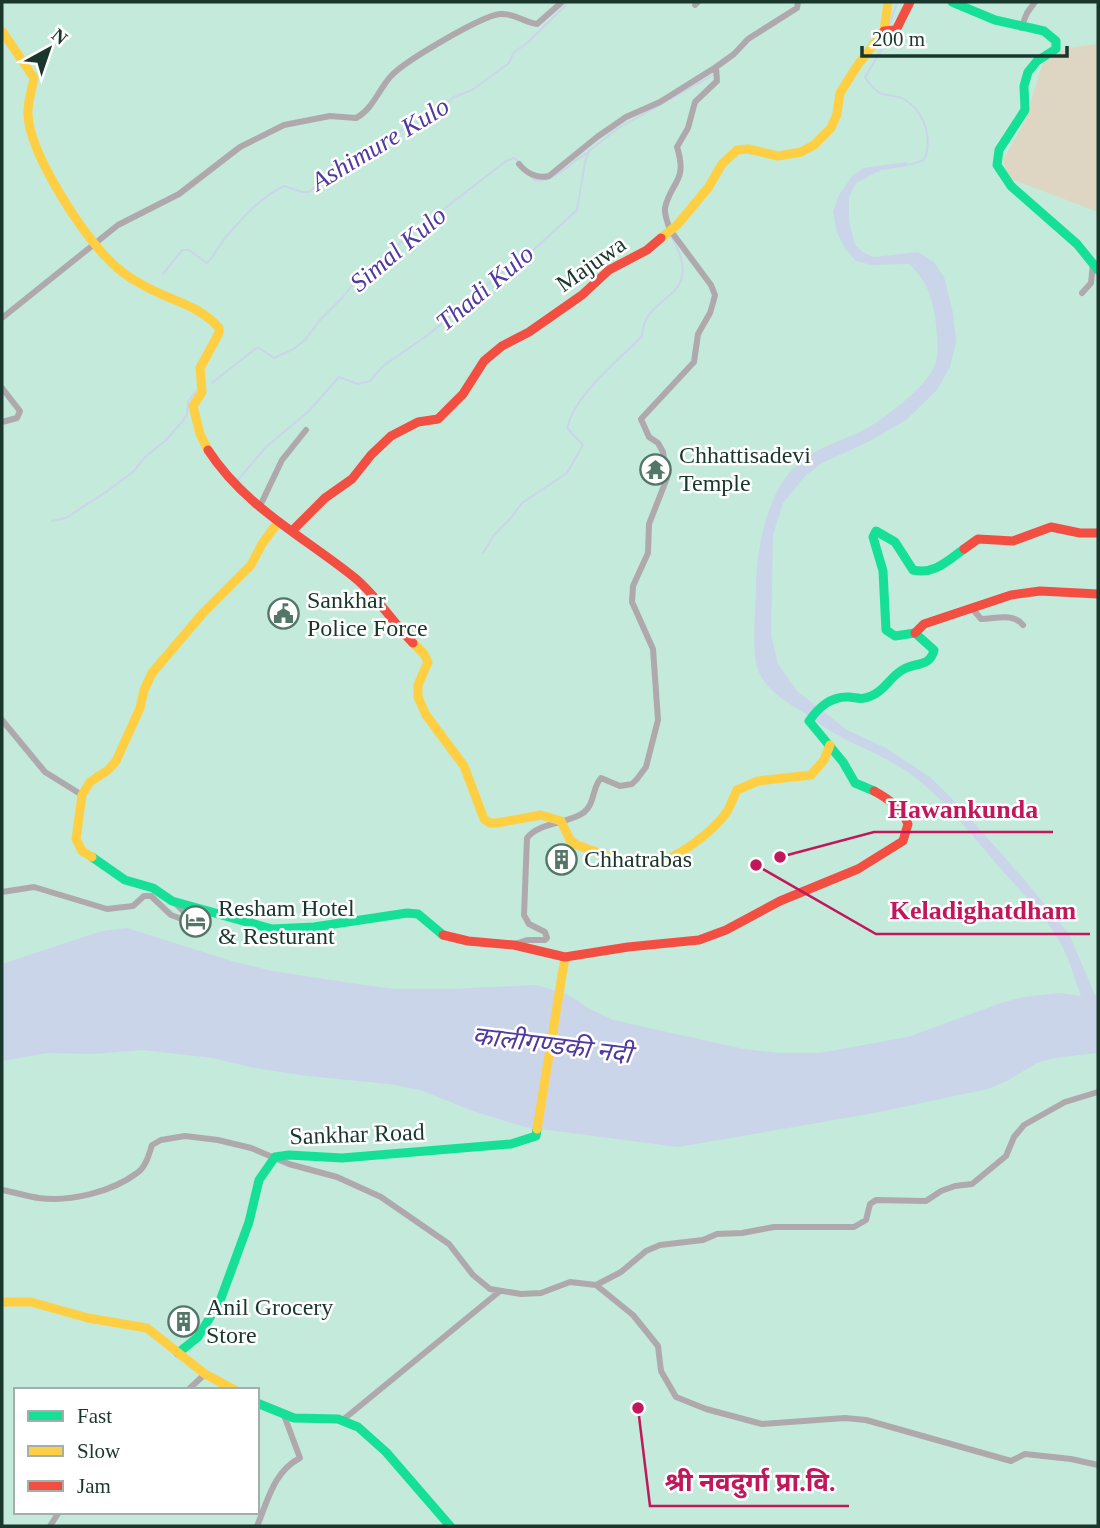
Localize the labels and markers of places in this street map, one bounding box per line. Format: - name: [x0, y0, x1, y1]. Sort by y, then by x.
- place label: Chhattisadevi Temple: [679, 442, 811, 496]
- temple icon: Chhattisadevi Temple: [639, 452, 673, 486]
- place label: Sankhar Police Force: [307, 587, 428, 641]
- public building icon: Sankhar Police Force: [267, 597, 301, 631]
- callout: Hawankunda: [874, 785, 1053, 832]
- building icon: Chhatrabas: [544, 842, 578, 876]
- place label: Chhatrabas: [584, 846, 692, 872]
- callout: Keladighatdham: [876, 887, 1090, 934]
- place label: Resham Hotel & Resturant: [218, 895, 355, 949]
- hotel icon: Resham Hotel & Resturant: [178, 905, 212, 939]
- place label: Anil Grocery Store: [206, 1294, 333, 1348]
- building icon: Anil Grocery Store: [166, 1304, 200, 1338]
- callout: श्री नवदुर्गा प्रा.वि.: [650, 1459, 849, 1506]

